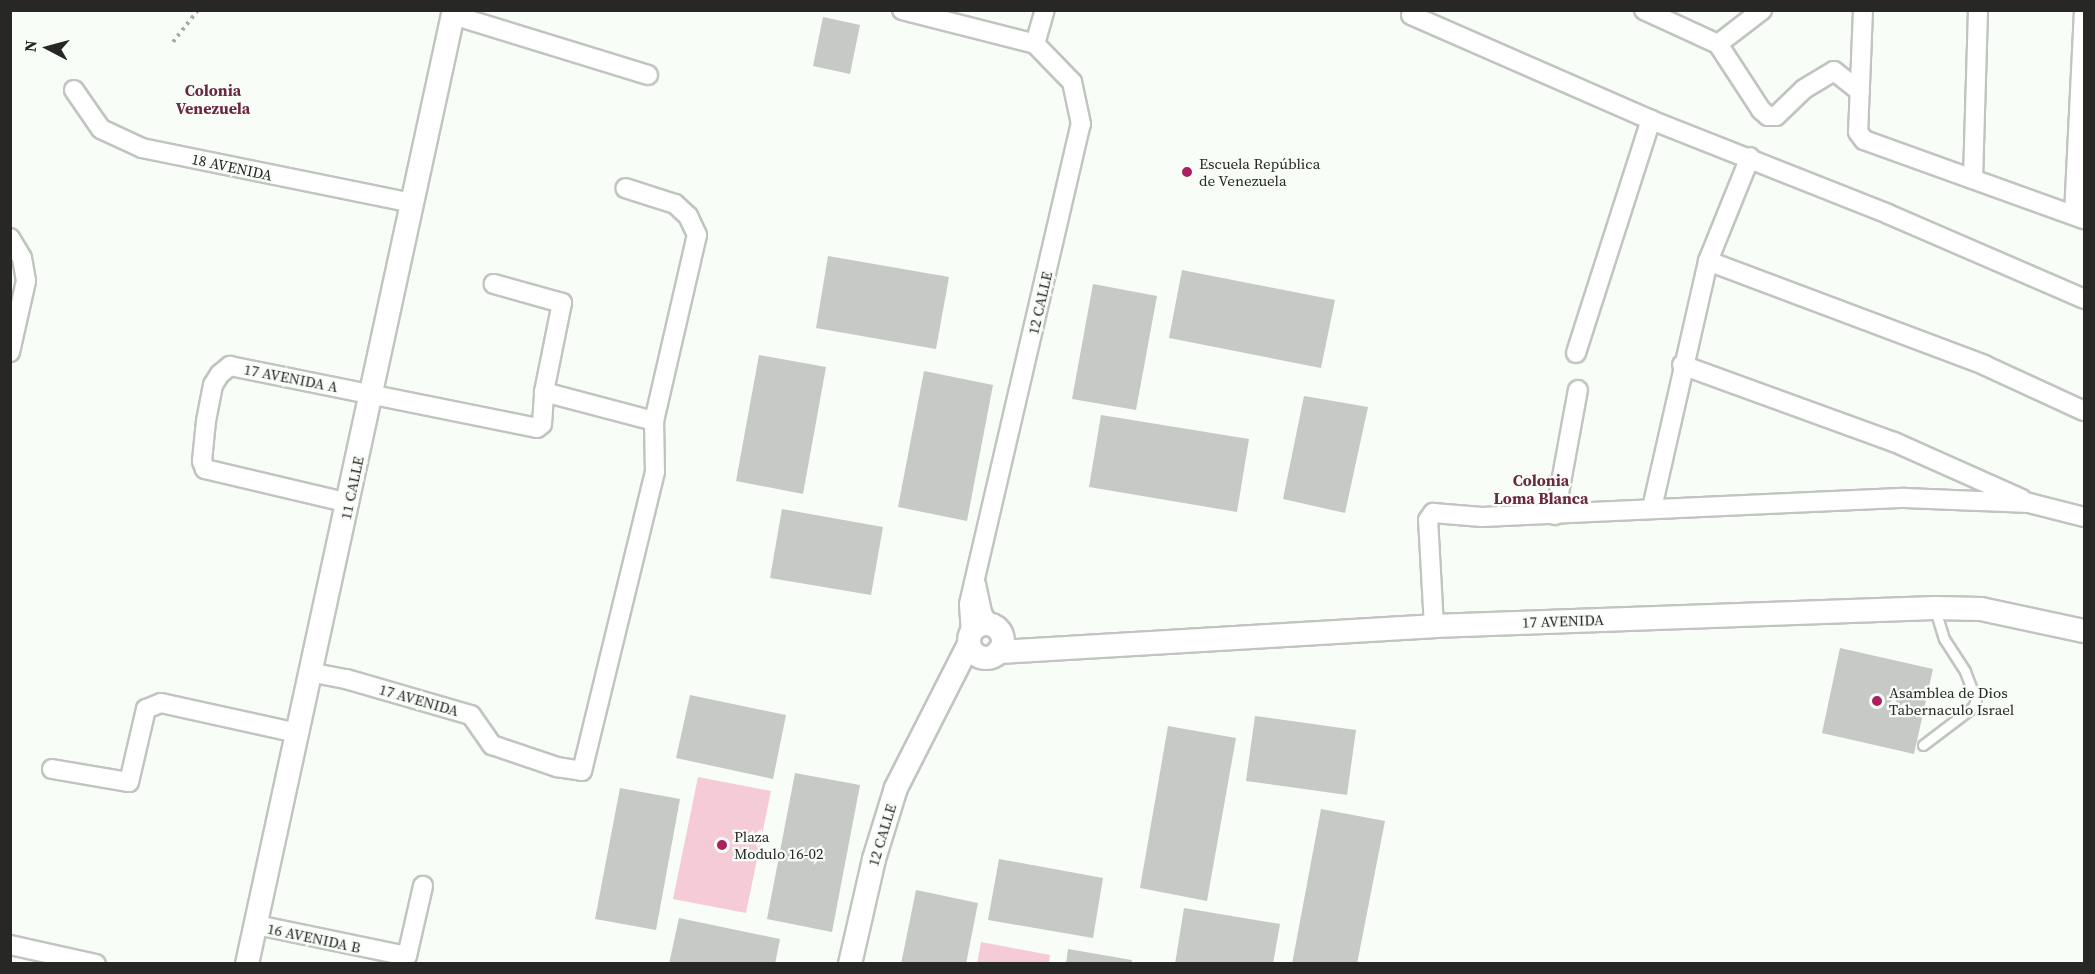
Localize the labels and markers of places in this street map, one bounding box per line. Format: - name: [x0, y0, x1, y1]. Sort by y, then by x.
- place label: Escuela República de Venezuela: [1199, 154, 1320, 189]
- marker: Escuela República de Venezuela: [1180, 165, 1194, 179]
- place label: Asamblea de Dios Tabernaculo Israel: [1889, 683, 2014, 718]
- marker: Asamblea de Dios Tabernaculo Israel: [1870, 694, 1884, 708]
- place label: Plaza Modulo 16-02: [734, 827, 823, 862]
- marker: Plaza Modulo 16-02: [715, 838, 729, 852]

